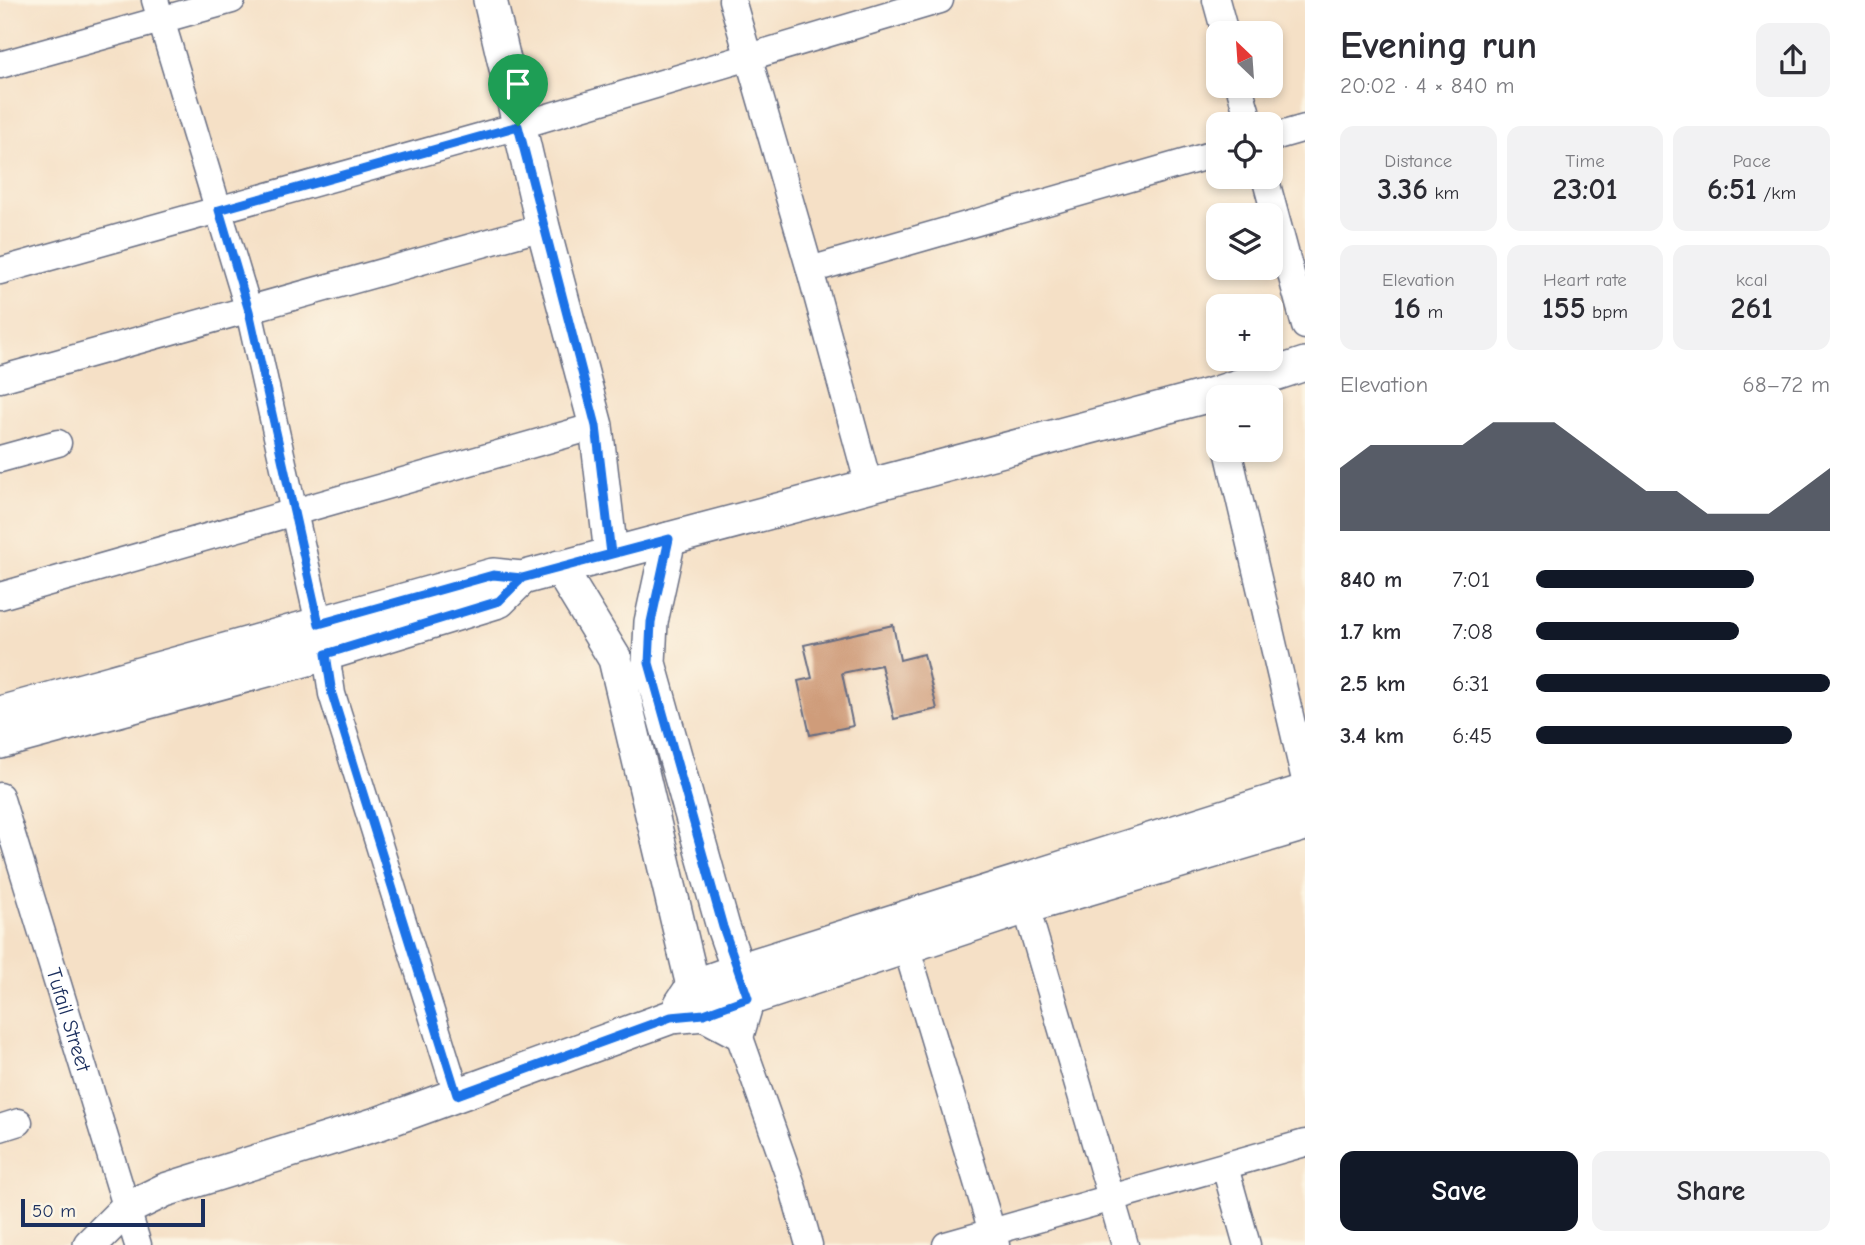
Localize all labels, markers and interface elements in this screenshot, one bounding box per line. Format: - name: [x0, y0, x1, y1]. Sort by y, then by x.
- north arrow: [1206, 21, 1283, 98]
- map controls: [1206, 21, 1283, 462]
- button: share: [1756, 23, 1830, 97]
- text: Evening run: [1340, 24, 1537, 68]
- pin: [488, 54, 548, 126]
- icon: arrive: [499, 65, 537, 103]
- text: 20:02 · 4 × 840 m: [1340, 72, 1514, 99]
- button: locate: [1206, 112, 1283, 189]
- text: Distance: [1384, 150, 1452, 172]
- text: Time: [1565, 150, 1605, 172]
- text: Pace: [1733, 150, 1771, 172]
- text: 3.36: [1377, 172, 1428, 207]
- text: 23:01: [1553, 172, 1617, 207]
- text: 6:51: [1707, 172, 1757, 207]
- text: km: [1428, 182, 1459, 204]
- text: /km: [1757, 182, 1796, 204]
- button: layers: [1206, 203, 1283, 280]
- text: Elevation: [1382, 269, 1455, 291]
- text: Heart rate: [1543, 269, 1627, 291]
- text: kcal: [1736, 269, 1768, 291]
- text: 16: [1394, 291, 1421, 326]
- text: 155: [1542, 291, 1586, 326]
- text: 261: [1730, 291, 1773, 326]
- button: +: [1206, 294, 1283, 371]
- text: m: [1421, 301, 1443, 323]
- text: bpm: [1586, 301, 1628, 323]
- text: Elevation: [1340, 371, 1428, 398]
- text: 68–72 m: [1742, 371, 1830, 398]
- button: −: [1206, 385, 1283, 462]
- text: 840 m: [1340, 566, 1402, 593]
- text: 7:01: [1452, 566, 1490, 593]
- text: 1.7 km: [1340, 618, 1401, 645]
- text: 7:08: [1452, 618, 1493, 645]
- text: 2.5 km: [1340, 670, 1406, 697]
- text: 6:31: [1452, 670, 1489, 697]
- text: 3.4 km: [1340, 722, 1404, 749]
- text: 6:45: [1452, 722, 1492, 749]
- street label: Tufail Street: [42, 965, 96, 1075]
- button: Save: [1340, 1151, 1578, 1231]
- button: Share: [1592, 1151, 1830, 1231]
- scale bar: [21, 1196, 205, 1228]
- text: 50 m: [32, 1200, 76, 1222]

